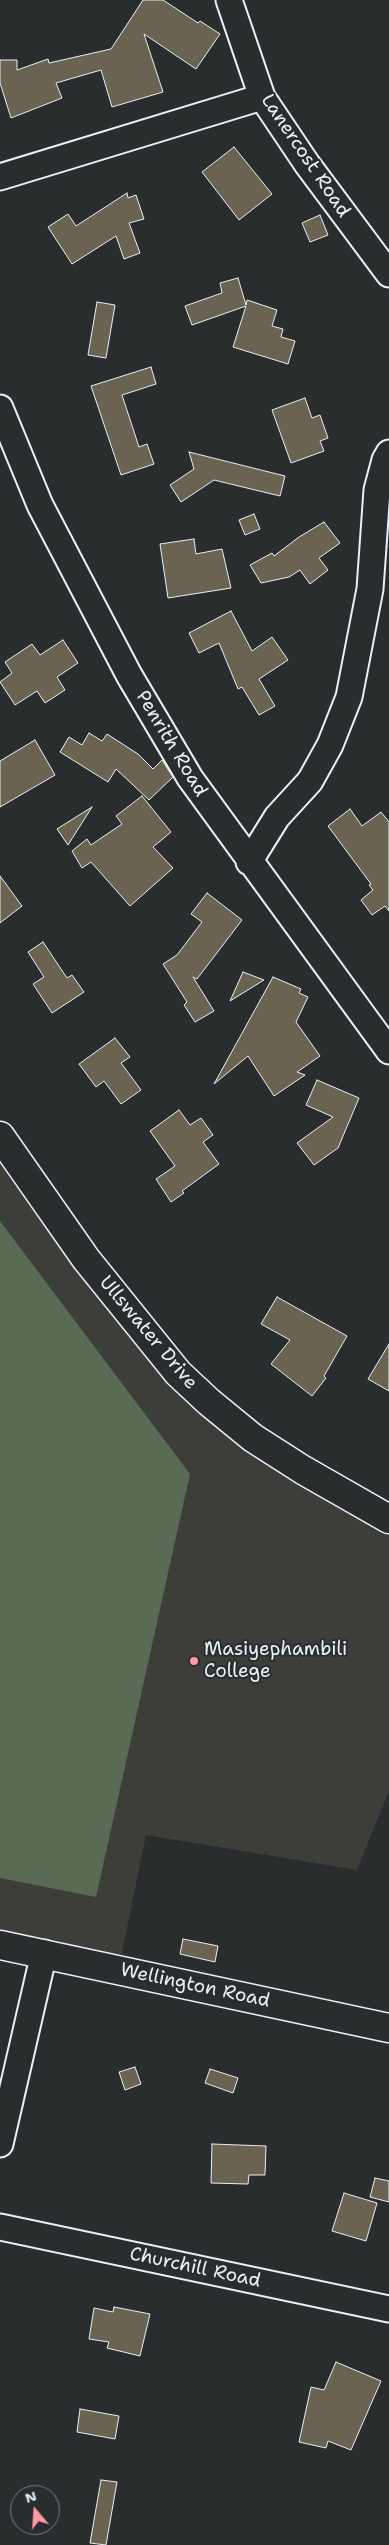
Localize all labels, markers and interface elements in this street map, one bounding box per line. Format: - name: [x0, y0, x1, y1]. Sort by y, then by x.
- street label: Lanercost Road: [255, 90, 355, 222]
- street label: Penrith Road: [130, 687, 212, 801]
- street label: Ullswater Drive: [94, 1272, 202, 1394]
- place label: Masiyephambili College: [204, 1639, 347, 1683]
- marker: Masiyephambili College: [188, 1655, 200, 1667]
- street label: Wellington Road: [118, 1959, 272, 2013]
- street label: Churchill Road: [127, 2243, 263, 2293]
- north arrow: [10, 2485, 60, 2535]
- text: N: [23, 2486, 39, 2507]

